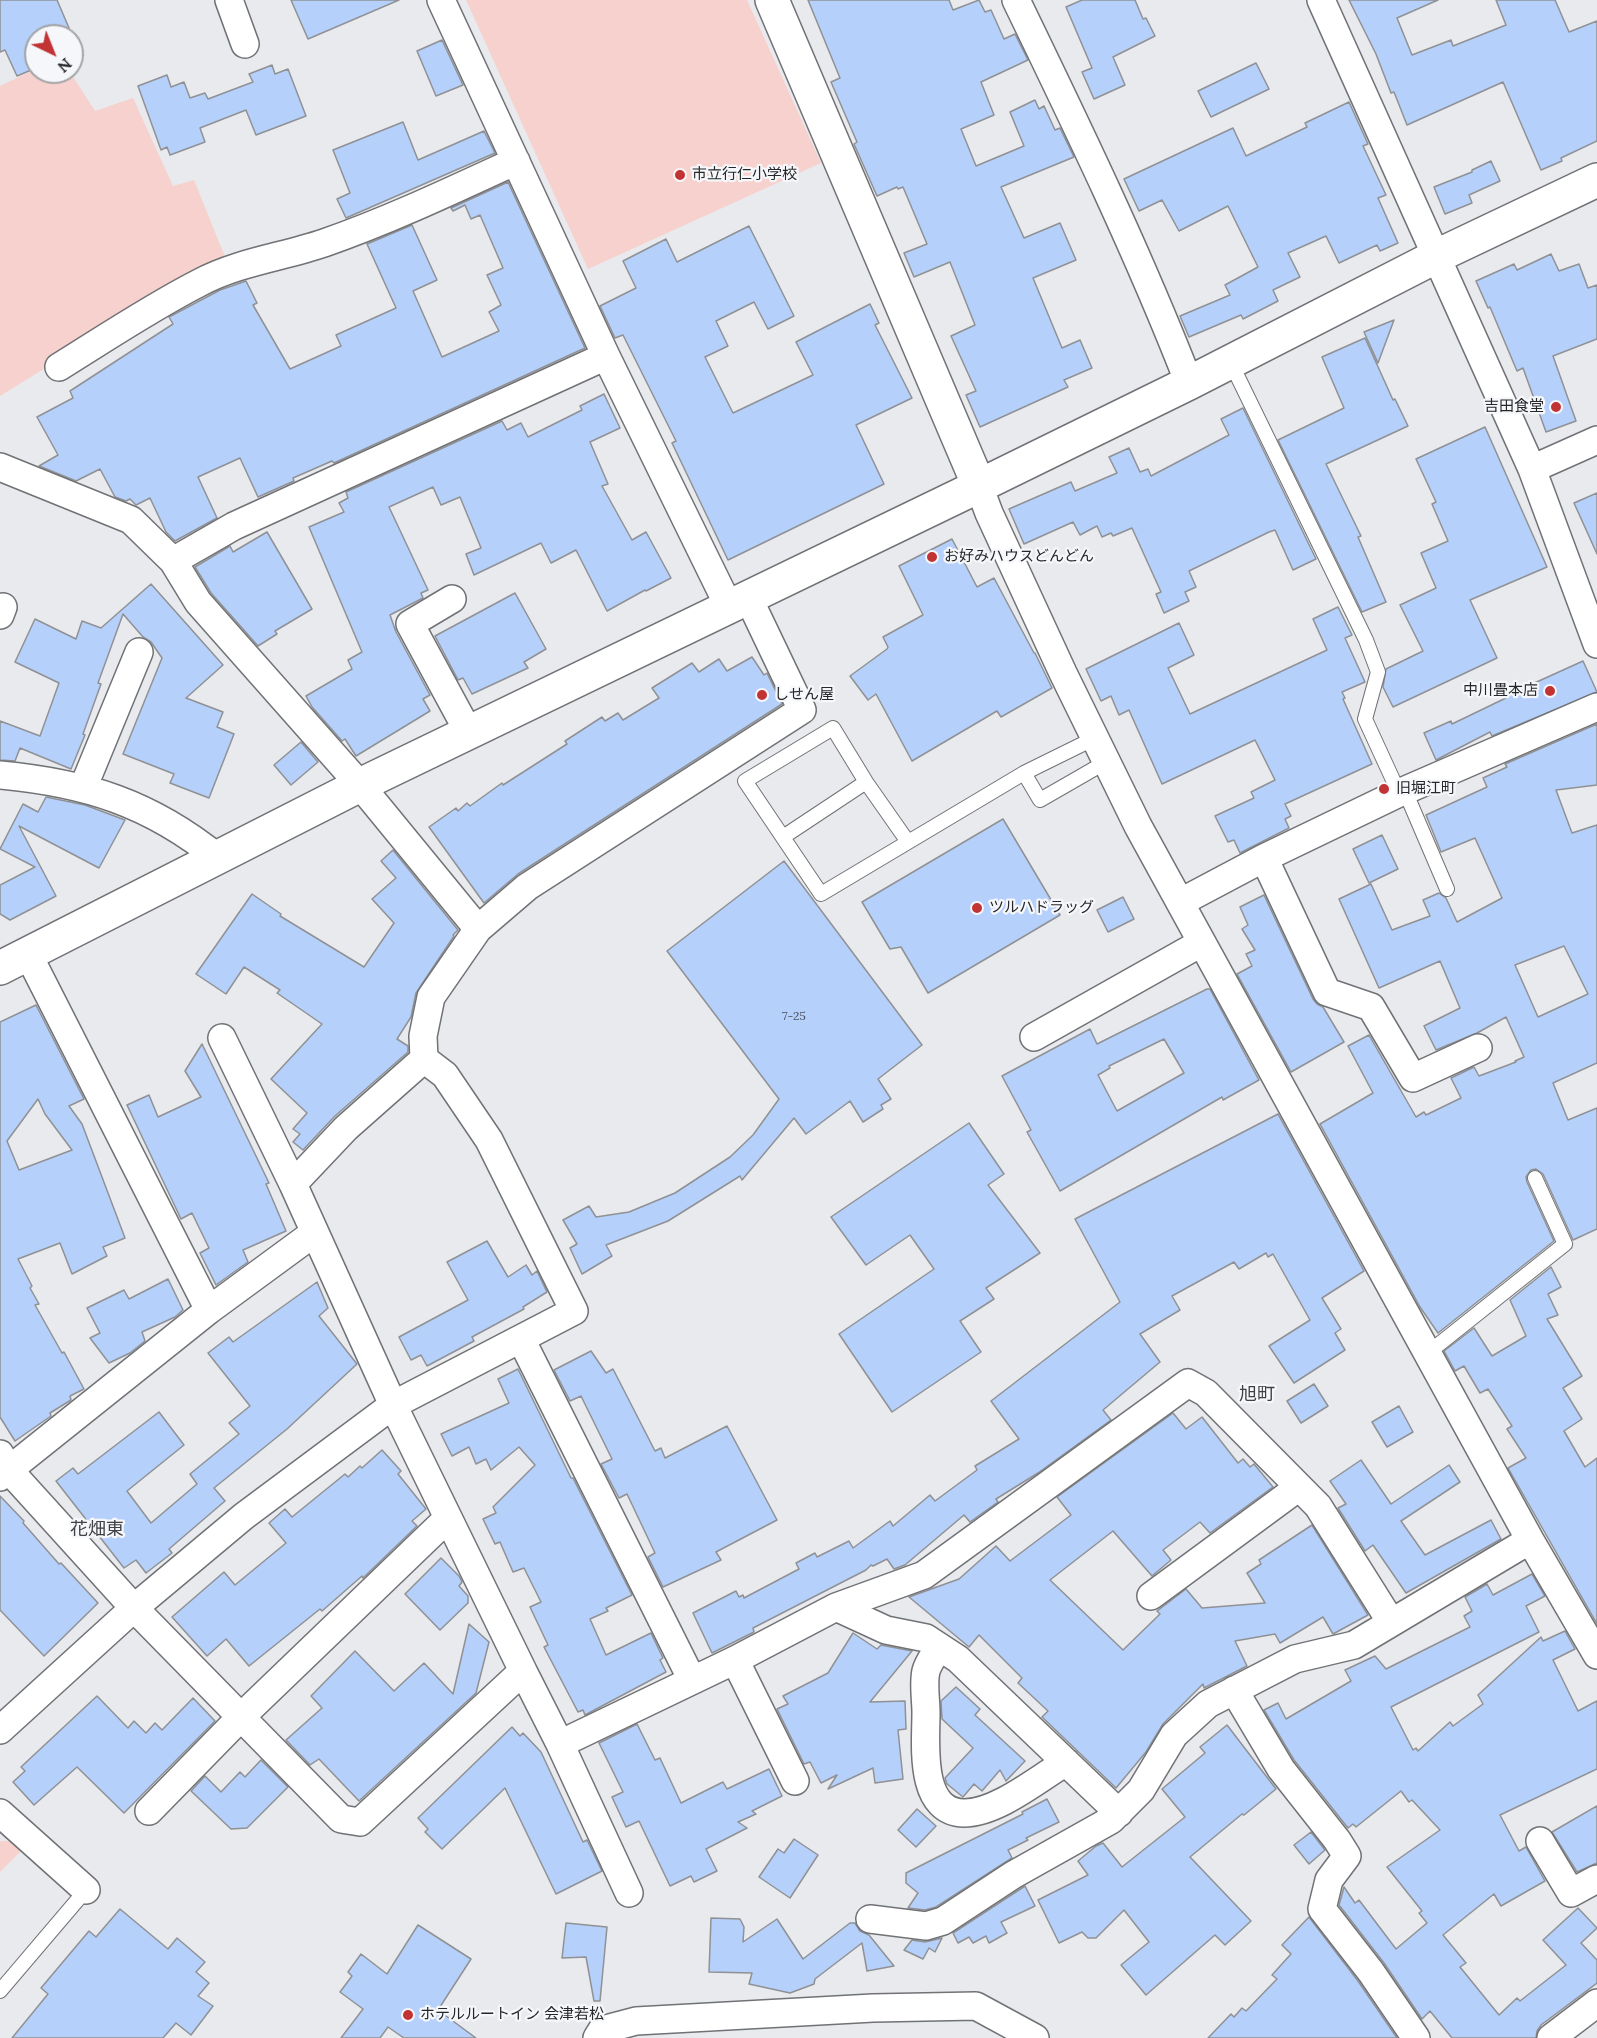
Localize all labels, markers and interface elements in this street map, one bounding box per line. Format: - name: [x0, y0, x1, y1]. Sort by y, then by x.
- north arrow: [24, 24, 84, 84]
- text: N: [54, 54, 76, 77]
- place label: 市立行仁小学校: [692, 166, 797, 184]
- marker: 市立行仁小学校: [673, 168, 687, 182]
- place label: 吉田食堂: [1484, 398, 1544, 416]
- marker: 吉田食堂: [1549, 400, 1563, 414]
- place label: お好みハウスどんどん: [944, 548, 1094, 566]
- marker: お好みハウスどんどん: [925, 550, 939, 564]
- place label: 中川畳本店: [1463, 682, 1538, 700]
- marker: 中川畳本店: [1543, 684, 1557, 698]
- place label: しせん屋: [774, 686, 834, 704]
- marker: しせん屋: [755, 688, 769, 702]
- place label: 旧堀江町: [1396, 780, 1456, 798]
- marker: 旧堀江町: [1377, 782, 1391, 796]
- place label: ツルハドラッグ: [989, 899, 1094, 917]
- marker: ツルハドラッグ: [970, 901, 984, 915]
- house number: 7-25: [782, 1010, 806, 1024]
- district label: 旭町: [1239, 1384, 1275, 1406]
- district label: 花畑東: [70, 1519, 124, 1541]
- place label: ホテルルートイン 会津若松: [420, 2006, 604, 2024]
- marker: ホテルルートイン 会津若松: [401, 2008, 415, 2022]

